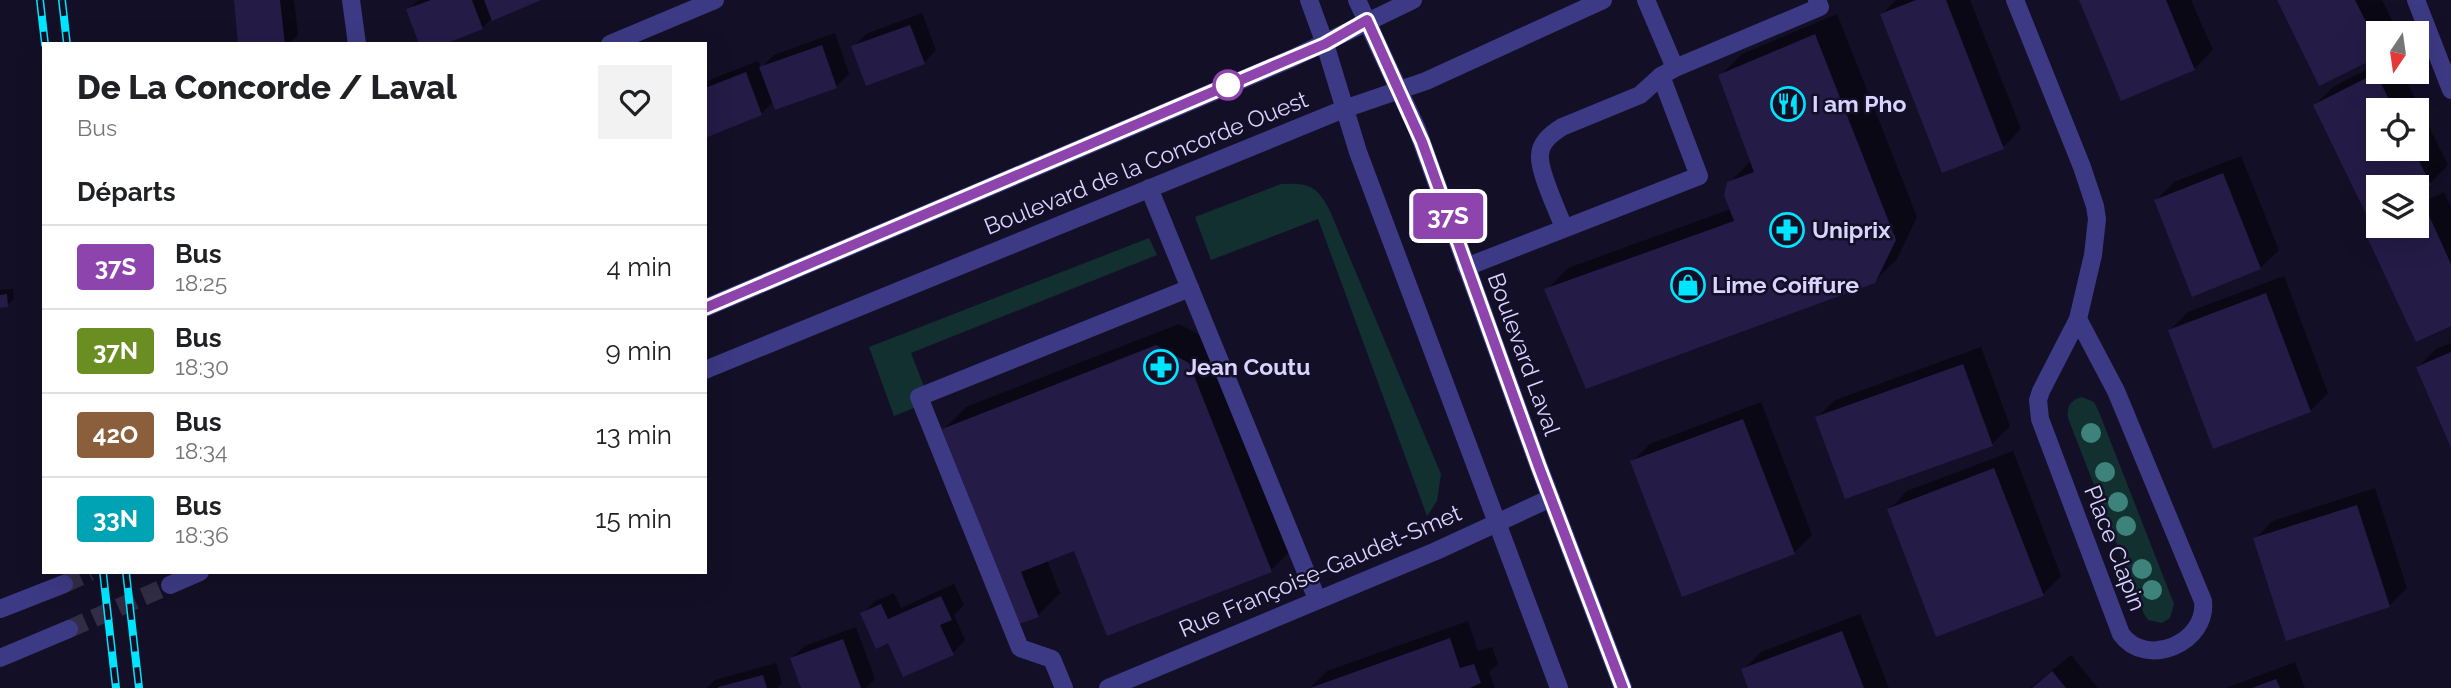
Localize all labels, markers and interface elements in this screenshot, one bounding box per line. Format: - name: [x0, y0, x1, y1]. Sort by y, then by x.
- north arrow: [2366, 21, 2429, 84]
- map controls: [2366, 21, 2429, 238]
- button: heart: [598, 65, 672, 139]
- text: De La Concorde / Laval: [77, 68, 457, 107]
- unlabelled marker: [1213, 70, 1243, 100]
- street label: Boulevard de la Concorde Ouest: [980, 85, 1312, 240]
- restaurant icon: I am Pho: [1769, 85, 1807, 123]
- place label: I am Pho: [1812, 90, 1906, 117]
- button: locate: [2366, 98, 2429, 161]
- text: Bus: [77, 114, 117, 141]
- button: layers: [2366, 175, 2429, 238]
- text: Départs: [77, 177, 176, 207]
- line badge: 37S: [1408, 193, 1488, 239]
- text: 37S: [1427, 201, 1469, 230]
- pharmacy icon: Uniprix: [1768, 211, 1806, 249]
- place label: Uniprix: [1812, 216, 1891, 243]
- text: Bus: [175, 239, 222, 269]
- text: 37S: [95, 252, 136, 281]
- text: 4 min: [606, 252, 672, 282]
- shop icon: Lime Coiffure: [1669, 266, 1707, 304]
- text: 18:25: [175, 269, 227, 296]
- street label: Boulevard Laval: [1483, 269, 1567, 439]
- place label: Lime Coiffure: [1712, 271, 1859, 298]
- text: Bus: [175, 323, 222, 353]
- text: 37N: [93, 336, 138, 365]
- text: 9 min: [605, 336, 672, 366]
- pharmacy icon: Jean Coutu: [1142, 348, 1180, 386]
- text: 18:30: [175, 353, 229, 380]
- place label: Jean Coutu: [1186, 353, 1310, 380]
- text: Bus: [175, 407, 222, 437]
- text: 42O: [93, 420, 138, 449]
- text: 13 min: [596, 420, 672, 450]
- text: 18:34: [175, 437, 228, 464]
- street label: Place Clapin: [2079, 481, 2152, 614]
- text: Bus: [175, 491, 222, 521]
- street label: Rue Françoise-Gaudet-Smet: [1175, 499, 1465, 642]
- text: 33N: [93, 504, 138, 533]
- text: 15 min: [595, 504, 672, 534]
- text: 18:36: [175, 521, 229, 548]

